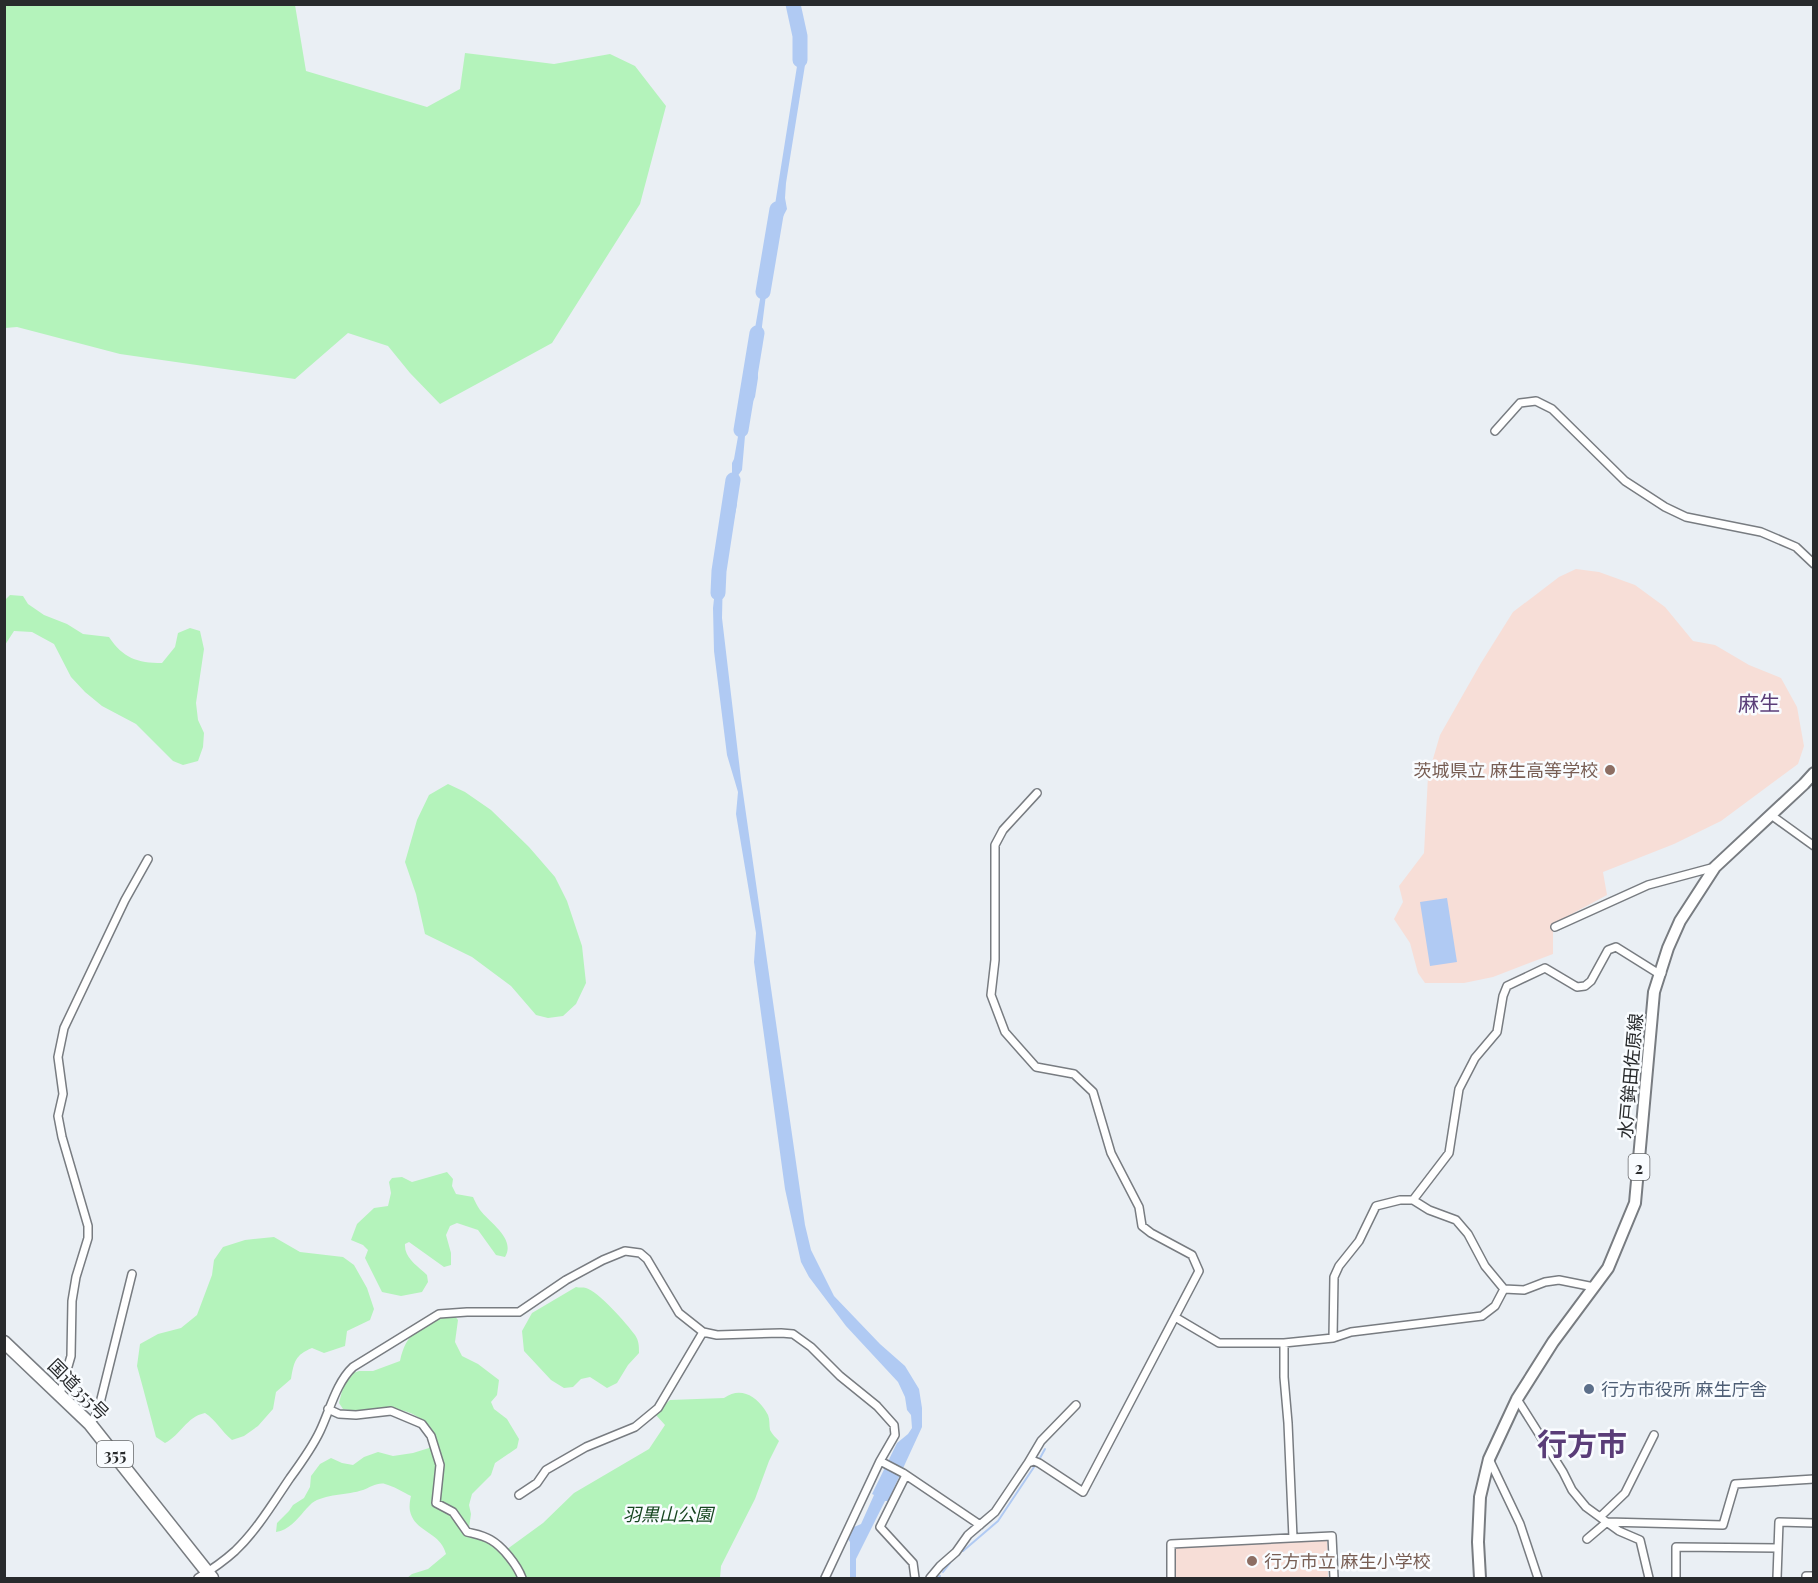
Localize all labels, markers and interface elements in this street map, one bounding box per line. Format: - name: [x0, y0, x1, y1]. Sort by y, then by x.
- district label: 麻生: [1738, 688, 1780, 716]
- place label: 茨城県立 麻生高等学校: [1414, 758, 1598, 782]
- marker: 茨城県立 麻生高等学校: [1603, 763, 1617, 777]
- street label: 水戸鉾田佐原線: [1613, 1012, 1647, 1140]
- road number: 2: [1628, 1154, 1650, 1180]
- street label: 国道355号: [43, 1353, 115, 1425]
- place label: 行方市役所 麻生庁舎: [1601, 1377, 1767, 1401]
- marker: 行方市役所 麻生庁舎: [1582, 1382, 1596, 1396]
- district label: 行方市: [1537, 1423, 1627, 1463]
- road number: 355: [97, 1441, 133, 1467]
- park label: 羽黒山公園: [623, 1502, 716, 1526]
- place label: 行方市立 麻生小学校: [1264, 1549, 1430, 1573]
- marker: 行方市立 麻生小学校: [1245, 1554, 1259, 1568]

